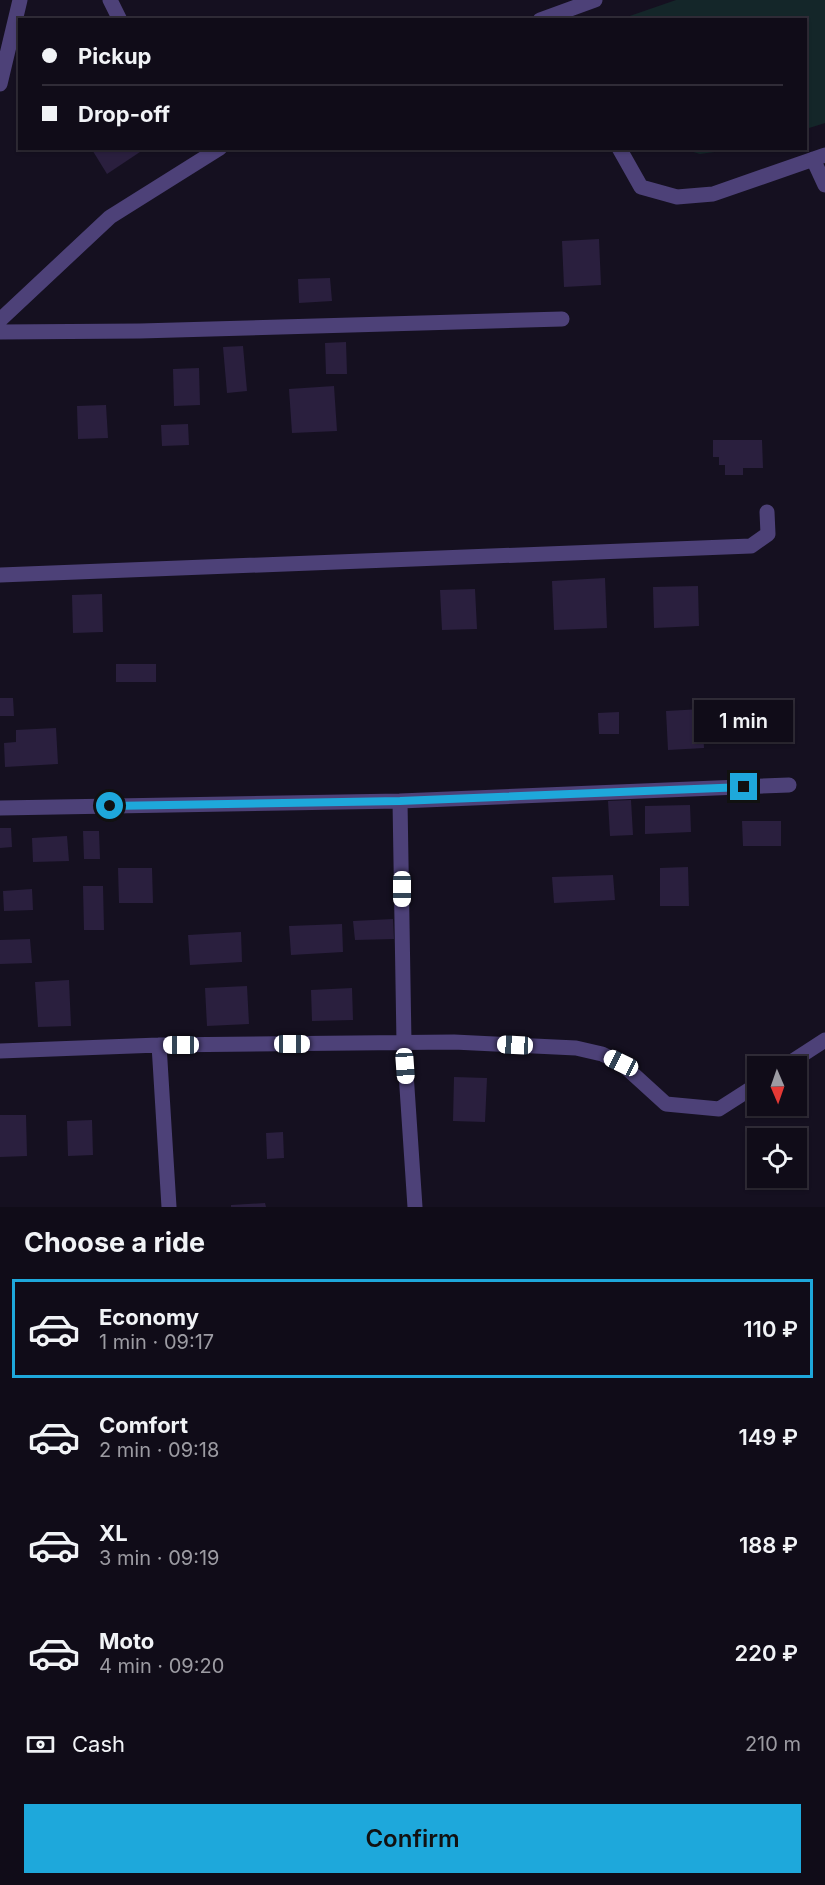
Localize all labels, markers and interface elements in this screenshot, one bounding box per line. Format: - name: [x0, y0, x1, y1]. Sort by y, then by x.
- text: Pickup: [78, 43, 152, 69]
- text: Drop-off: [78, 101, 170, 127]
- callout: 1 min: [694, 700, 794, 742]
- text: 1 min: [719, 709, 768, 733]
- route end: [730, 773, 757, 800]
- route start: [96, 792, 123, 819]
- car: [393, 871, 411, 907]
- car: [274, 1035, 310, 1053]
- car: [497, 1035, 533, 1055]
- car: [163, 1036, 199, 1054]
- car: [395, 1047, 415, 1085]
- car: [601, 1047, 641, 1079]
- north arrow: [747, 1056, 807, 1116]
- map controls: [747, 1056, 807, 1188]
- button: locate: [747, 1128, 807, 1188]
- text: Choose a ride: [24, 1226, 205, 1259]
- icon: car: [27, 1302, 81, 1356]
- text: Economy: [99, 1304, 199, 1330]
- text: 110 ₽: [743, 1316, 798, 1342]
- text: 1 min · 09:17: [99, 1330, 214, 1354]
- icon: car: [27, 1410, 81, 1464]
- text: Comfort: [99, 1412, 188, 1438]
- text: 149 ₽: [738, 1424, 798, 1450]
- text: 2 min · 09:18: [99, 1438, 219, 1462]
- icon: car: [27, 1518, 81, 1572]
- text: XL: [99, 1520, 128, 1546]
- text: 188 ₽: [739, 1532, 798, 1558]
- text: 3 min · 09:19: [99, 1546, 220, 1570]
- icon: car: [27, 1626, 81, 1680]
- text: Moto: [99, 1628, 154, 1654]
- text: 220 ₽: [735, 1640, 798, 1666]
- text: 4 min · 09:20: [99, 1654, 224, 1678]
- icon: cash: [24, 1728, 57, 1761]
- text: Cash: [72, 1731, 125, 1757]
- text: 210 m: [745, 1732, 801, 1756]
- button: Confirm: [24, 1804, 801, 1873]

